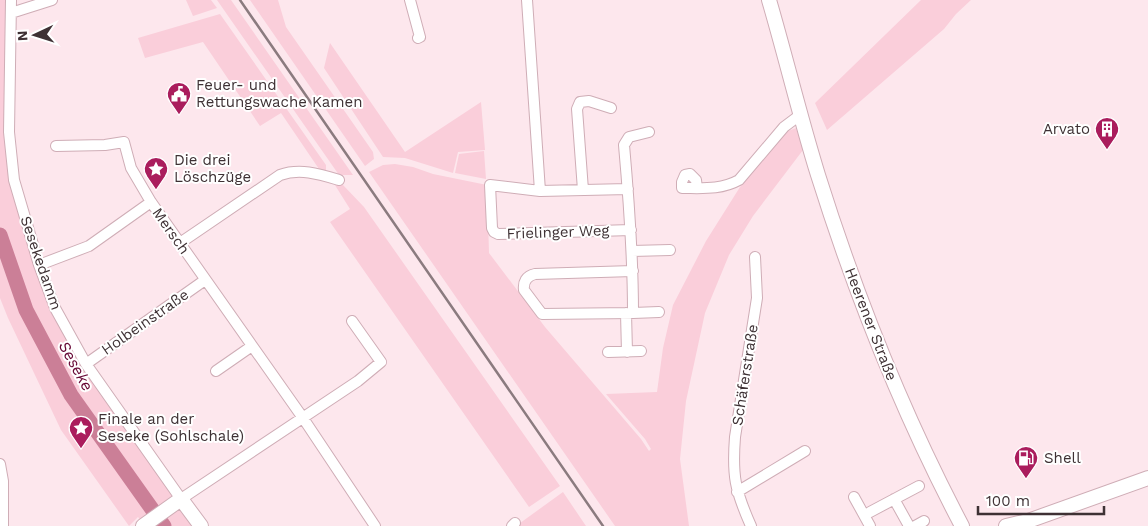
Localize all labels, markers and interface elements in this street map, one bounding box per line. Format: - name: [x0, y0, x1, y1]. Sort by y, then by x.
- north arrow: [10, 10, 60, 60]
- text: N: [14, 30, 30, 42]
- place label: Feuer- und Rettungswache Kamen: [196, 76, 362, 111]
- public building icon: Feuer- und Rettungswache Kamen: [166, 81, 192, 115]
- building icon: Arvato: [1094, 116, 1120, 150]
- place label: Arvato: [1043, 120, 1090, 138]
- place label: Die drei Löschzüge: [174, 151, 251, 186]
- place icon: Die drei Löschzüge: [143, 156, 169, 190]
- street label: Mersch: [148, 204, 194, 258]
- street label: Sesekedamm: [17, 214, 65, 312]
- street label: Frielinger Weg: [506, 221, 610, 243]
- street label: Heerener Straße: [841, 265, 901, 383]
- street label: Holbeinstraße: [98, 285, 192, 359]
- street label: Schäferstraße: [728, 323, 762, 427]
- water label: Seseke: [55, 338, 97, 394]
- place label: Finale an der Seseke (Sohlschale): [98, 410, 244, 445]
- place icon: Finale an der Seseke (Sohlschale): [68, 415, 94, 449]
- fuel station icon: Shell: [1013, 445, 1039, 479]
- place label: Shell: [1044, 449, 1081, 467]
- scale bar: [978, 484, 1104, 516]
- text: 100 m: [986, 492, 1030, 510]

